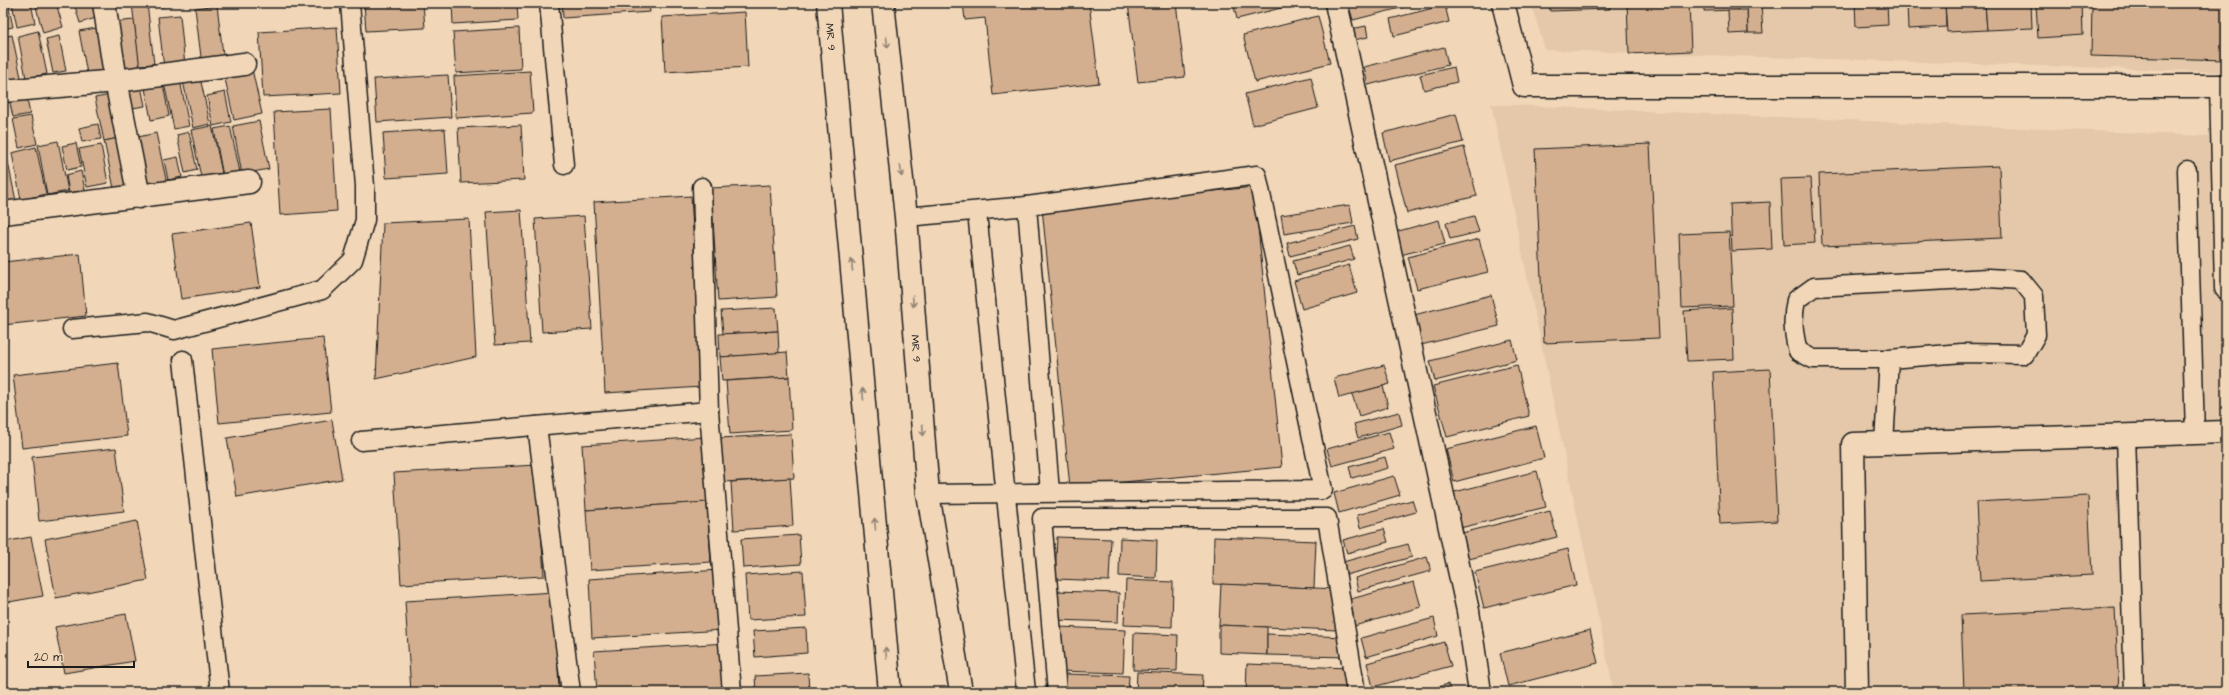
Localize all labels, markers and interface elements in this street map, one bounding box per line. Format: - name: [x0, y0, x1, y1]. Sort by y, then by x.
- street label: MR 9: [822, 22, 839, 51]
- one-way arrow: [884, 35, 891, 48]
- one-way arrow: [898, 164, 905, 177]
- one-way arrow: [848, 259, 855, 272]
- one-way arrow: [909, 294, 916, 307]
- street label: MR 9: [907, 334, 925, 363]
- one-way arrow: [860, 388, 867, 401]
- one-way arrow: [919, 423, 927, 436]
- one-way arrow: [871, 518, 878, 531]
- scale bar: [28, 643, 134, 669]
- one-way arrow: [882, 647, 890, 660]
- text: 20 m: [34, 649, 63, 666]

